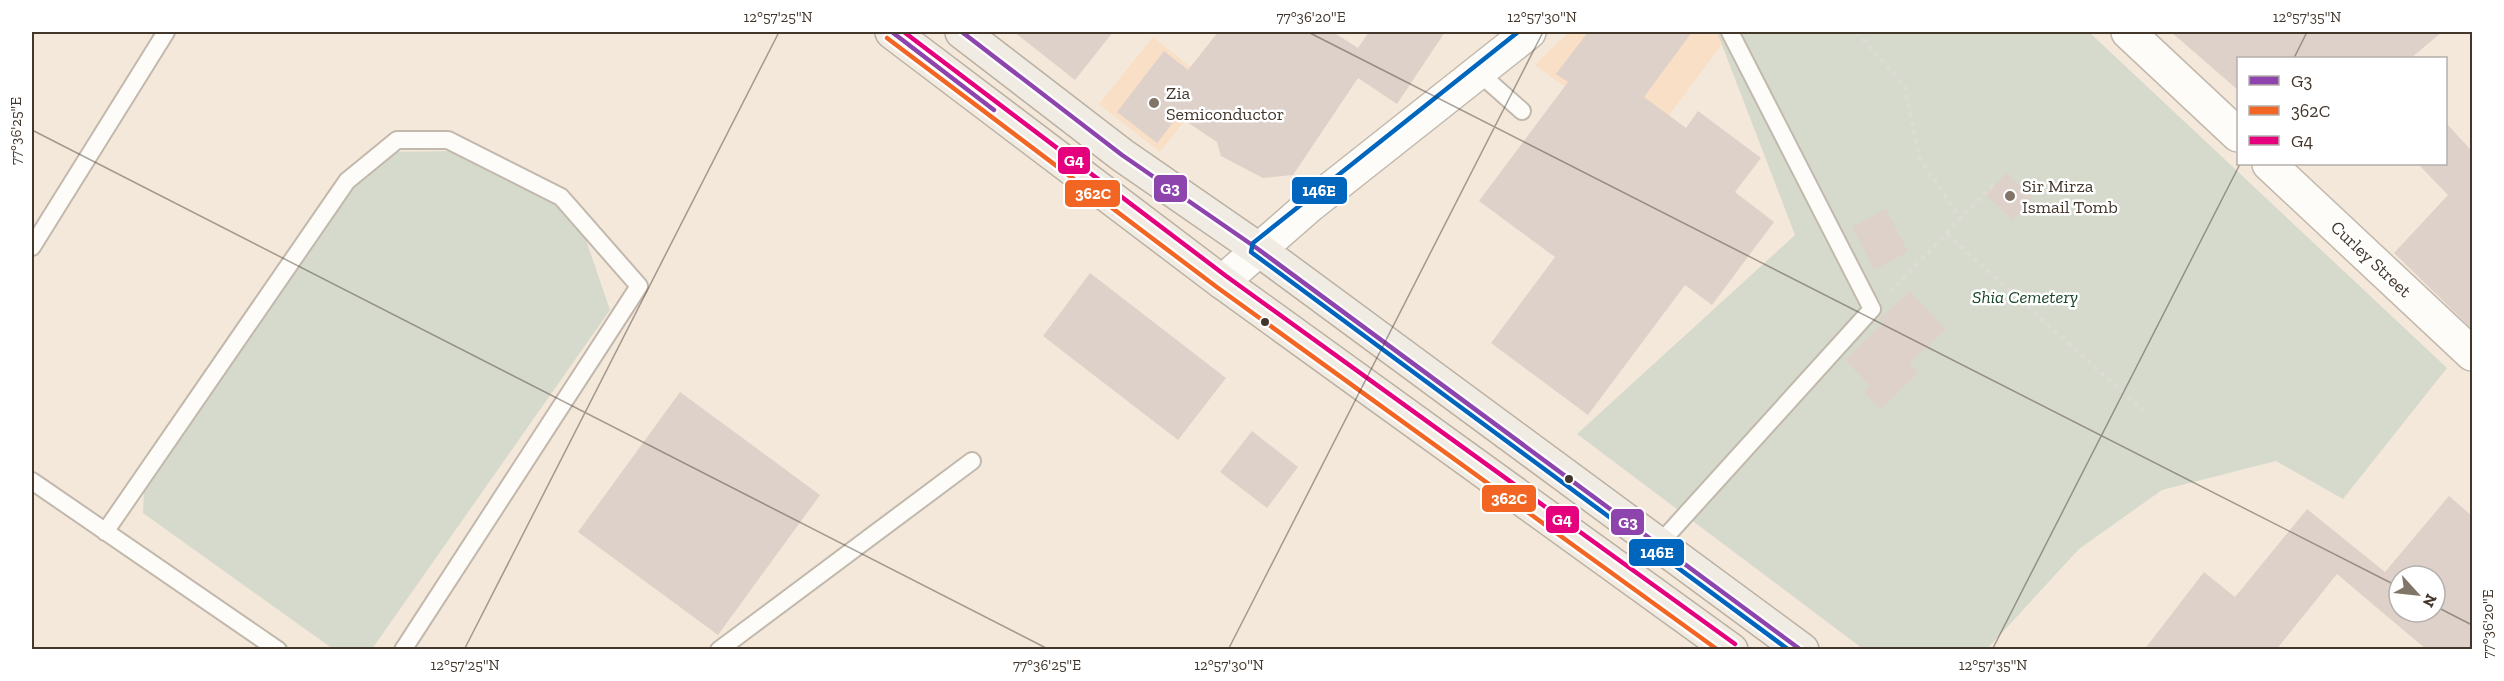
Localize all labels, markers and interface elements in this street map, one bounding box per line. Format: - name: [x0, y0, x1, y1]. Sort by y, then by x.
- text: 12°57'25"N: [743, 8, 813, 26]
- text: 77°36'20"E: [1277, 8, 1346, 26]
- text: 12°57'30"N: [1507, 8, 1577, 26]
- text: 12°57'35"N: [2273, 8, 2341, 26]
- legend: [2237, 57, 2447, 165]
- text: G3: [2291, 70, 2312, 92]
- place label: Zia Semiconductor: [1166, 82, 1284, 125]
- marker: Zia Semiconductor: [1147, 96, 1161, 110]
- text: 77°36'25"E: [7, 97, 25, 165]
- text: 362C: [2291, 100, 2330, 122]
- text: G4: [2291, 130, 2313, 152]
- line badge: G4: [1057, 146, 1091, 175]
- text: G4: [1064, 151, 1084, 170]
- line badge: G3: [1153, 174, 1188, 203]
- place label: Sir Mirza Ismail Tomb: [2022, 175, 2118, 218]
- line badge: 146E: [1291, 176, 1348, 205]
- line badge: 362C: [1064, 179, 1121, 208]
- text: G3: [1160, 179, 1180, 198]
- text: 146E: [1302, 181, 1336, 200]
- text: 362C: [1075, 184, 1111, 203]
- marker: Sir Mirza Ismail Tomb: [2003, 189, 2017, 203]
- street label: Curley Street: [2326, 216, 2416, 302]
- park label: Shia Cemetery: [1972, 286, 2078, 308]
- unlabelled marker: [1259, 316, 1271, 328]
- unlabelled marker: [1563, 473, 1575, 485]
- line badge: 362C: [1481, 484, 1537, 513]
- text: 362C: [1491, 489, 1527, 508]
- line badge: G4: [1545, 505, 1580, 534]
- line badge: G3: [1610, 508, 1645, 536]
- text: G4: [1552, 510, 1572, 529]
- text: G3: [1618, 513, 1638, 532]
- line badge: 146E: [1628, 538, 1685, 567]
- text: 146E: [1640, 543, 1674, 562]
- north arrow: [2387, 564, 2447, 624]
- text: 77°36'20"E: [2479, 589, 2497, 659]
- text: N: [2419, 591, 2441, 610]
- text: 12°57'25"N: [430, 656, 500, 674]
- text: 77°36'25"E: [1013, 656, 1081, 674]
- text: 12°57'30"N: [1194, 656, 1264, 674]
- text: 12°57'35"N: [1959, 656, 2027, 674]

